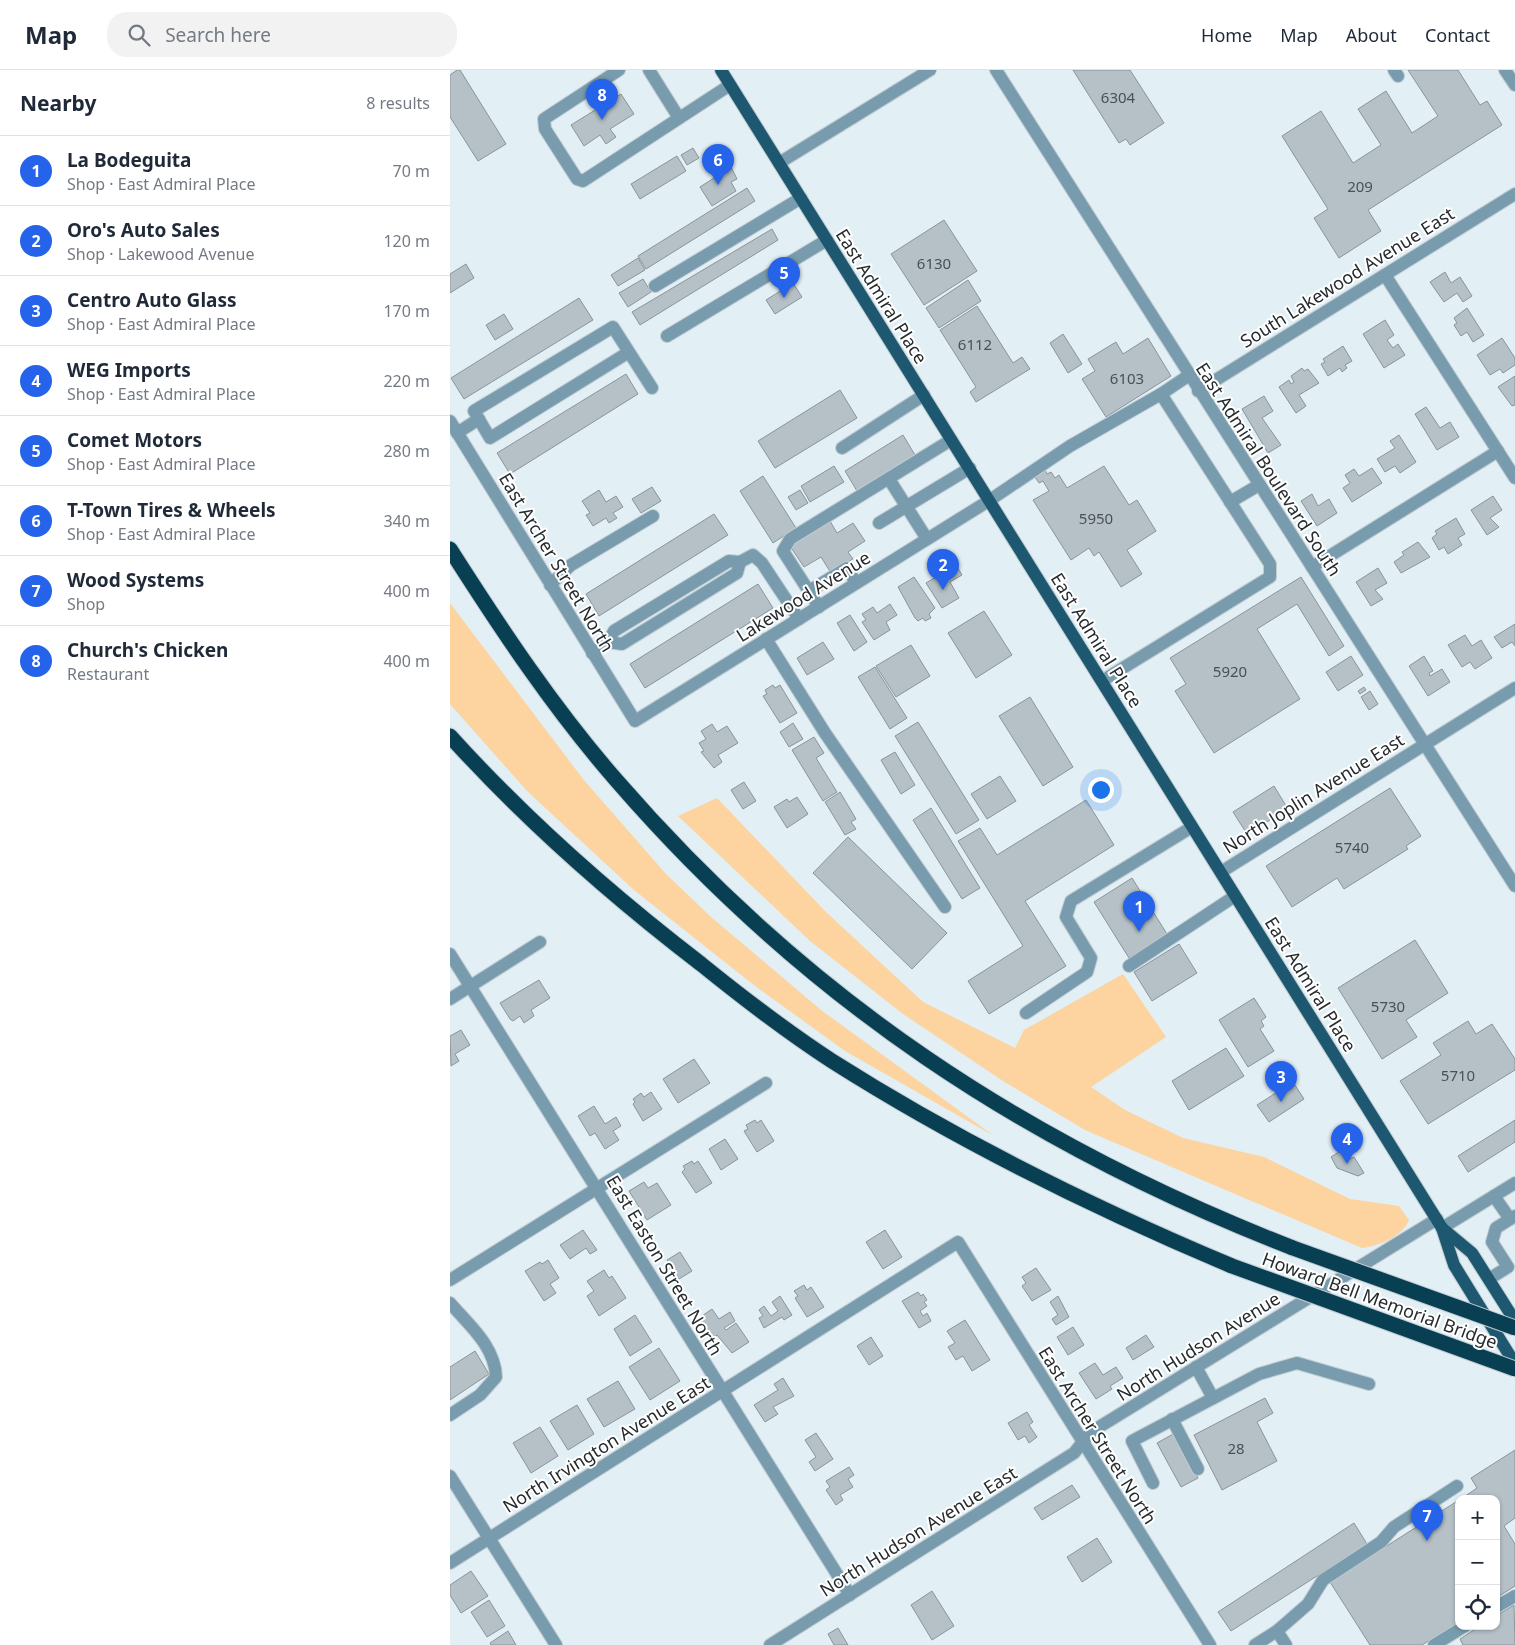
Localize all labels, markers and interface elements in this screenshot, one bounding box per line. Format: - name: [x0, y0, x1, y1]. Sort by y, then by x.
- search box: [107, 12, 457, 57]
- text: Map: [25, 18, 77, 51]
- icon: search: [125, 21, 153, 49]
- text: Search here: [165, 22, 271, 48]
- text: Home: [1201, 23, 1252, 47]
- text: Map: [1280, 23, 1318, 47]
- text: About: [1346, 23, 1397, 47]
- text: Contact: [1425, 23, 1490, 47]
- pin: 8: [586, 79, 618, 120]
- house number: 6304: [1101, 87, 1136, 107]
- text: Nearby: [20, 89, 96, 117]
- text: 8 results: [366, 92, 430, 114]
- pin: 6: [702, 144, 734, 185]
- text: La Bodeguita: [67, 147, 191, 173]
- text: 1: [31, 160, 41, 182]
- text: 70 m: [393, 160, 430, 182]
- text: Shop · East Admiral Place: [67, 173, 255, 195]
- house number: 209: [1347, 176, 1373, 196]
- street label: South Lakewood Avenue East: [1236, 201, 1459, 353]
- text: Oro's Auto Sales: [67, 217, 220, 243]
- street label: East Admiral Place: [831, 224, 933, 368]
- text: 2: [31, 230, 41, 252]
- text: 120 m: [383, 230, 430, 252]
- text: Shop · Lakewood Avenue: [67, 243, 255, 265]
- house number: 6130: [917, 253, 951, 273]
- pin: 5: [768, 257, 800, 298]
- text: Centro Auto Glass: [67, 287, 237, 313]
- text: 3: [31, 300, 41, 322]
- text: 170 m: [383, 300, 430, 322]
- text: Shop · East Admiral Place: [67, 313, 255, 335]
- house number: 6112: [958, 334, 992, 354]
- text: WEG Imports: [67, 357, 191, 383]
- street label: East Admiral Boulevard South: [1191, 358, 1347, 580]
- house number: 6103: [1110, 368, 1144, 388]
- text: 4: [31, 370, 41, 392]
- text: 220 m: [383, 370, 430, 392]
- text: Shop · East Admiral Place: [67, 383, 255, 405]
- text: Comet Motors: [67, 427, 202, 453]
- text: 5: [31, 440, 41, 462]
- text: 280 m: [383, 440, 430, 462]
- text: Shop · East Admiral Place: [67, 453, 255, 475]
- street label: East Archer Street North: [494, 468, 620, 656]
- text: T-Town Tires & Wheels: [67, 497, 276, 523]
- house number: 5950: [1079, 508, 1113, 528]
- text: 6: [31, 510, 41, 532]
- text: 340 m: [383, 510, 430, 532]
- text: Shop · East Admiral Place: [67, 523, 255, 545]
- street label: Lakewood Avenue: [731, 545, 875, 647]
- pin: 2: [927, 549, 959, 590]
- text: Wood Systems: [67, 567, 204, 593]
- street label: East Admiral Place: [1046, 568, 1148, 712]
- text: 7: [31, 580, 41, 602]
- text: 400 m: [383, 580, 430, 602]
- text: Shop: [67, 593, 105, 615]
- text: Church's Chicken: [67, 637, 228, 663]
- text: 8: [31, 650, 41, 672]
- text: 400 m: [383, 650, 430, 672]
- house number: 5920: [1213, 661, 1247, 681]
- text: Restaurant: [67, 663, 149, 685]
- street label: North Joplin Avenue East: [1218, 727, 1409, 859]
- your location: [1088, 777, 1114, 803]
- house number: 5740: [1335, 837, 1369, 857]
- pin: 1: [1123, 891, 1155, 932]
- street label: East Admiral Place: [1260, 912, 1362, 1056]
- house number: 5730: [1371, 996, 1405, 1016]
- pin: 3: [1265, 1061, 1297, 1102]
- house number: 5710: [1441, 1065, 1475, 1085]
- pin: 4: [1331, 1123, 1363, 1164]
- street label: East Easton Street North: [602, 1170, 728, 1360]
- street label: Howard Bell Memorial Bridge: [1259, 1246, 1501, 1354]
- street label: North Hudson Avenue: [1112, 1286, 1284, 1406]
- street label: East Archer Street North: [1033, 1342, 1163, 1528]
- street label: North Irvington Avenue East: [498, 1370, 715, 1518]
- house number: 28: [1227, 1438, 1245, 1458]
- street label: North Hudson Avenue East: [815, 1460, 1022, 1602]
- map controls: [1455, 1495, 1500, 1630]
- button: +: [1455, 1495, 1500, 1540]
- pin: 7: [1411, 1500, 1443, 1541]
- button: −: [1455, 1540, 1500, 1585]
- button: locate: [1455, 1585, 1500, 1630]

